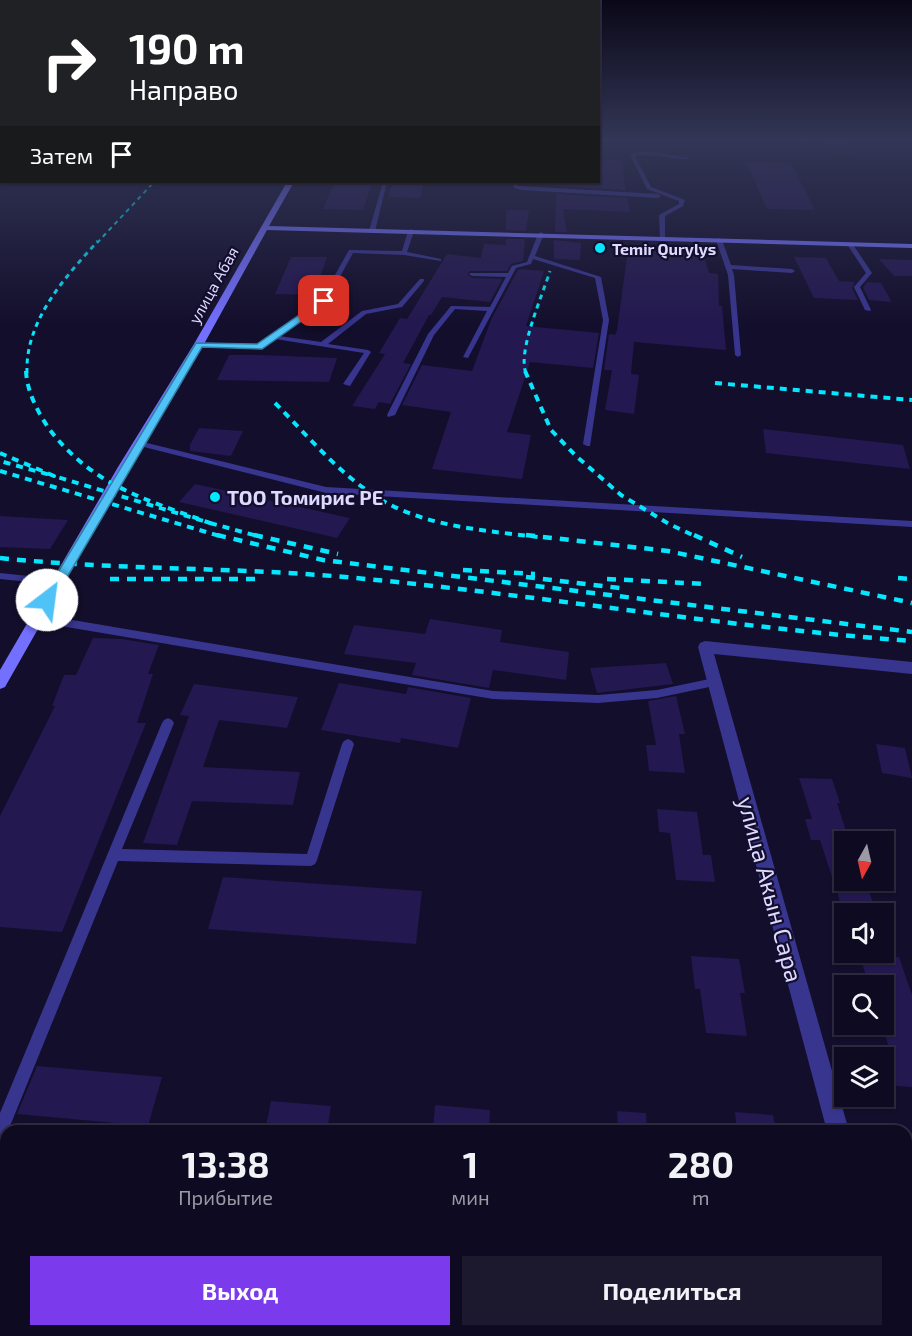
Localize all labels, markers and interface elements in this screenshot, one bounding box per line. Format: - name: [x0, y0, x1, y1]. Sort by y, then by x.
- text: 190 m: [129, 22, 245, 72]
- icon: right: [30, 24, 108, 102]
- text: Направо: [129, 73, 238, 105]
- icon: arrive: [105, 138, 138, 171]
- text: Затем: [30, 142, 93, 168]
- place label: Temir Qurylys: [612, 239, 716, 259]
- marker: Temir Qurylys: [593, 241, 607, 255]
- street label: улица Абая: [184, 243, 243, 327]
- pin: [298, 275, 349, 326]
- icon: arrive: [307, 284, 340, 317]
- place label: ТОО Томирис РЕ: [227, 485, 383, 509]
- marker: ТОО Томирис РЕ: [208, 490, 222, 504]
- position arrow: [15, 568, 79, 632]
- street label: улица Акын Сара: [731, 793, 810, 985]
- north arrow: [834, 831, 894, 891]
- map controls: [834, 831, 894, 1107]
- button: sound: [834, 903, 894, 963]
- button: search: [834, 975, 894, 1035]
- button: layers: [834, 1047, 894, 1107]
- text: 13:38: [182, 1142, 270, 1185]
- text: 1: [463, 1142, 478, 1185]
- text: 280: [668, 1142, 734, 1185]
- text: Прибытие: [178, 1185, 273, 1209]
- text: мин: [451, 1185, 490, 1209]
- text: m: [692, 1185, 710, 1209]
- button: Выход: [30, 1256, 450, 1325]
- button: Поделиться: [462, 1256, 882, 1325]

